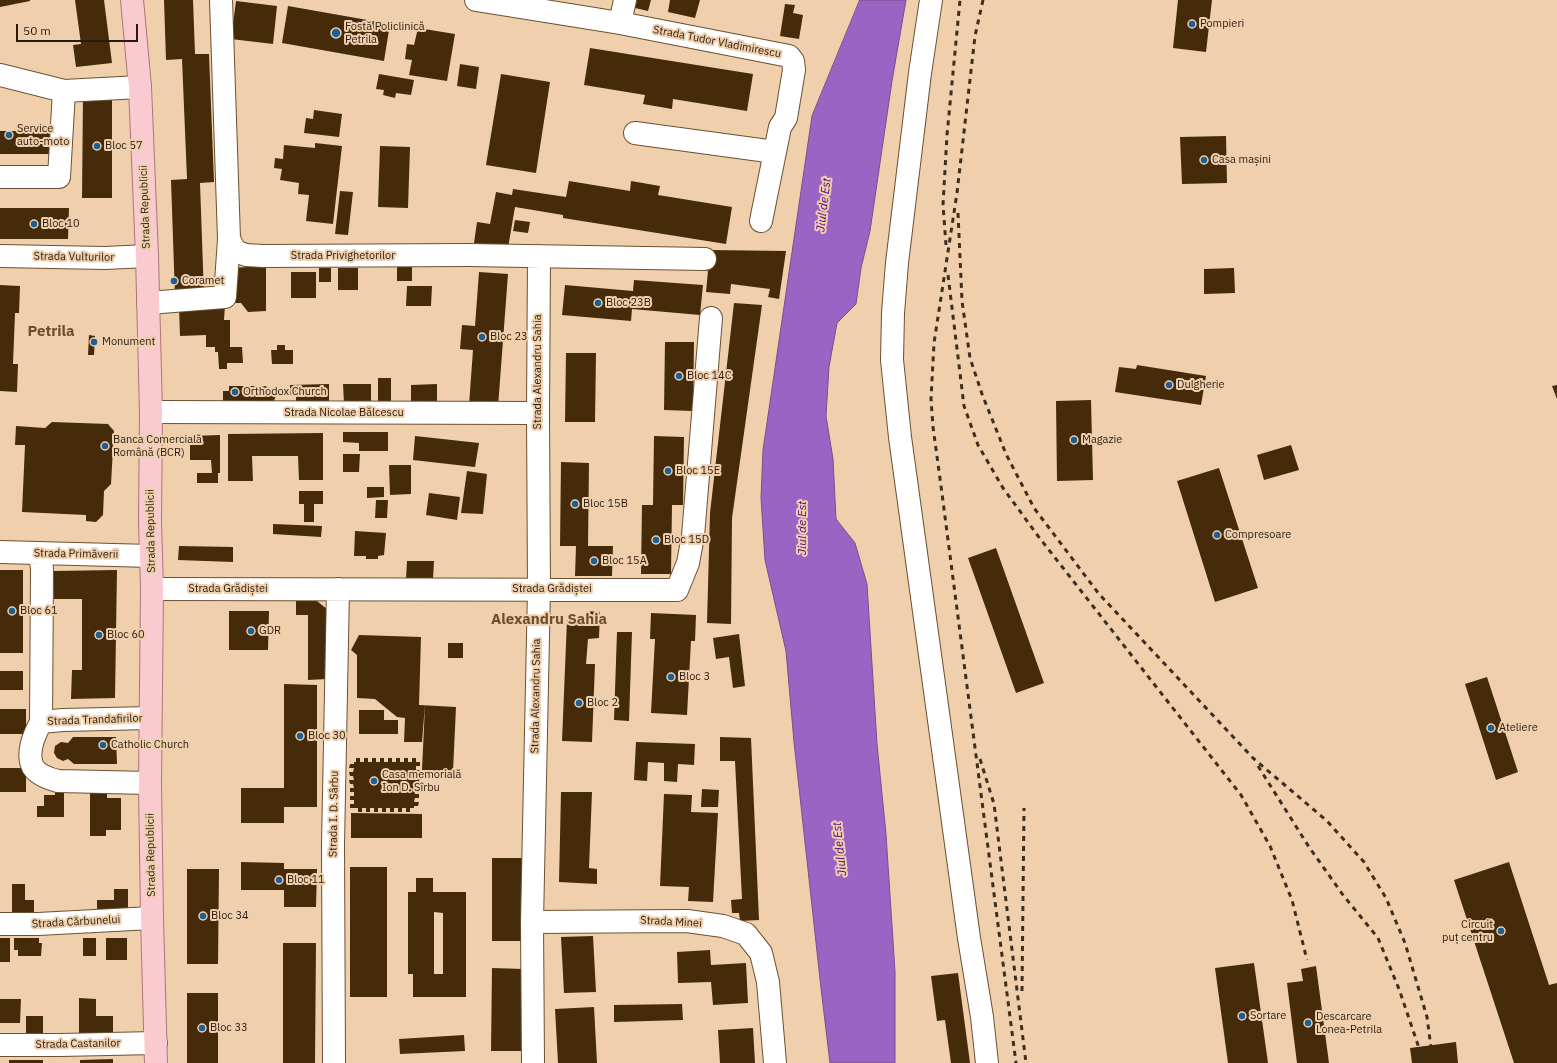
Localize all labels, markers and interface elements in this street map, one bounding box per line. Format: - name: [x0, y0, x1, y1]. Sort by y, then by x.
- scale bar: [18, 16, 140, 42]
- place label: Pompieri: [1200, 17, 1244, 31]
- marker: Pompieri: [1187, 19, 1197, 29]
- place label: Fostă Policlinică Petrila: [345, 20, 425, 46]
- text: 50 m: [23, 23, 51, 38]
- street label: Strada Tudor Vladimirescu: [652, 23, 782, 61]
- marker: Fostă Policlinică Petrila: [330, 27, 342, 39]
- place label: Service auto-moto: [17, 122, 69, 148]
- marker: Service auto-moto: [4, 130, 14, 140]
- place label: Bloc 57: [105, 139, 143, 153]
- marker: Bloc 57: [92, 141, 102, 151]
- place label: Casa mașini: [1212, 153, 1271, 167]
- marker: Casa mașini: [1199, 155, 1209, 165]
- street label: Strada Republicii: [137, 165, 153, 249]
- water label: Jiul de Est: [814, 177, 834, 233]
- place label: Bloc 10: [42, 217, 80, 231]
- marker: Bloc 10: [29, 219, 39, 229]
- street label: Strada Privighetorilor: [291, 249, 395, 263]
- street label: Strada Vulturilor: [34, 250, 114, 264]
- place label: Coramet: [182, 274, 224, 288]
- marker: Coramet: [169, 276, 179, 286]
- place label: Bloc 23B: [606, 296, 651, 310]
- marker: Bloc 23B: [593, 298, 603, 308]
- street label: Strada Alexandru Sahia: [531, 314, 545, 430]
- district label: Petrila: [27, 323, 75, 341]
- place label: Bloc 23: [490, 330, 528, 344]
- marker: Bloc 23: [477, 332, 487, 342]
- place label: Monument: [102, 335, 155, 349]
- marker: Monument: [89, 337, 99, 347]
- place label: Bloc 14C: [687, 369, 731, 383]
- marker: Bloc 14C: [674, 371, 684, 381]
- place label: Dulgherie: [1177, 378, 1225, 392]
- marker: Dulgherie: [1164, 380, 1174, 390]
- place label: Orthodox Church: [243, 385, 327, 399]
- marker: Orthodox Church: [230, 387, 240, 397]
- street label: Strada Nicolae Bălcescu: [284, 406, 404, 420]
- place label: Banca Comercială Română (BCR): [113, 433, 202, 459]
- place label: Magazie: [1082, 433, 1122, 447]
- marker: Magazie: [1069, 435, 1079, 445]
- marker: Banca Comercială Română (BCR): [100, 441, 110, 451]
- place label: Bloc 15E: [676, 464, 720, 478]
- marker: Bloc 15E: [663, 466, 673, 476]
- street label: Strada Republicii: [144, 489, 158, 573]
- place label: Bloc 15B: [583, 497, 628, 511]
- marker: Bloc 15B: [570, 499, 580, 509]
- water label: Jiul de Est: [796, 501, 810, 555]
- place label: Compresoare: [1225, 528, 1291, 542]
- marker: Compresoare: [1212, 530, 1222, 540]
- place label: Bloc 15D: [664, 533, 709, 547]
- marker: Bloc 15D: [651, 535, 661, 545]
- street label: Strada Primăverii: [34, 547, 118, 561]
- place label: Bloc 15A: [602, 554, 647, 568]
- marker: Bloc 15A: [589, 556, 599, 566]
- street label: Strada Grădiștei: [188, 582, 268, 596]
- street label: Strada Grădiștei: [512, 582, 592, 596]
- place label: Bloc 61: [20, 604, 58, 618]
- marker: Bloc 61: [7, 606, 17, 616]
- district label: Alexandru Sahia: [491, 611, 607, 629]
- place label: GDR: [259, 624, 281, 638]
- marker: GDR: [246, 626, 256, 636]
- place label: Bloc 60: [107, 628, 145, 642]
- marker: Bloc 60: [94, 630, 104, 640]
- street label: Strada Alexandru Sahia: [528, 638, 544, 754]
- place label: Bloc 3: [679, 670, 710, 684]
- marker: Bloc 3: [666, 672, 676, 682]
- place label: Bloc 2: [587, 696, 618, 710]
- marker: Bloc 2: [574, 698, 584, 708]
- street label: Strada Trandafirilor: [47, 712, 143, 728]
- place label: Ateliere: [1499, 721, 1538, 735]
- marker: Ateliere: [1486, 723, 1496, 733]
- place label: Bloc 30: [308, 729, 346, 743]
- marker: Bloc 30: [295, 731, 305, 741]
- place label: Catholic Church: [111, 738, 189, 752]
- marker: Catholic Church: [98, 740, 108, 750]
- place label: Casa memorială Ion D. Sîrbu: [382, 768, 461, 794]
- street label: Strada I. D. Sârbu: [327, 771, 341, 857]
- marker: Casa memorială Ion D. Sîrbu: [369, 776, 379, 786]
- street label: Strada Republicii: [144, 813, 158, 897]
- water label: Jiul de Est: [830, 821, 850, 877]
- place label: Bloc 11: [287, 873, 325, 887]
- marker: Bloc 11: [274, 875, 284, 885]
- place label: Bloc 34: [211, 909, 249, 923]
- marker: Bloc 34: [198, 911, 208, 921]
- street label: Strada Cărbunelui: [31, 913, 121, 931]
- street label: Strada Minei: [640, 914, 702, 930]
- place label: Circuit puț centru: [1442, 918, 1493, 944]
- marker: Circuit puț centru: [1496, 926, 1506, 936]
- place label: Sortare: [1250, 1009, 1286, 1023]
- place label: Descarcare Lonea-Petrila: [1316, 1010, 1382, 1036]
- marker: Sortare: [1237, 1011, 1247, 1021]
- marker: Descarcare Lonea-Petrila: [1303, 1018, 1313, 1028]
- place label: Bloc 33: [210, 1021, 248, 1035]
- marker: Bloc 33: [197, 1023, 207, 1033]
- street label: Strada Castanilor: [35, 1037, 121, 1051]

